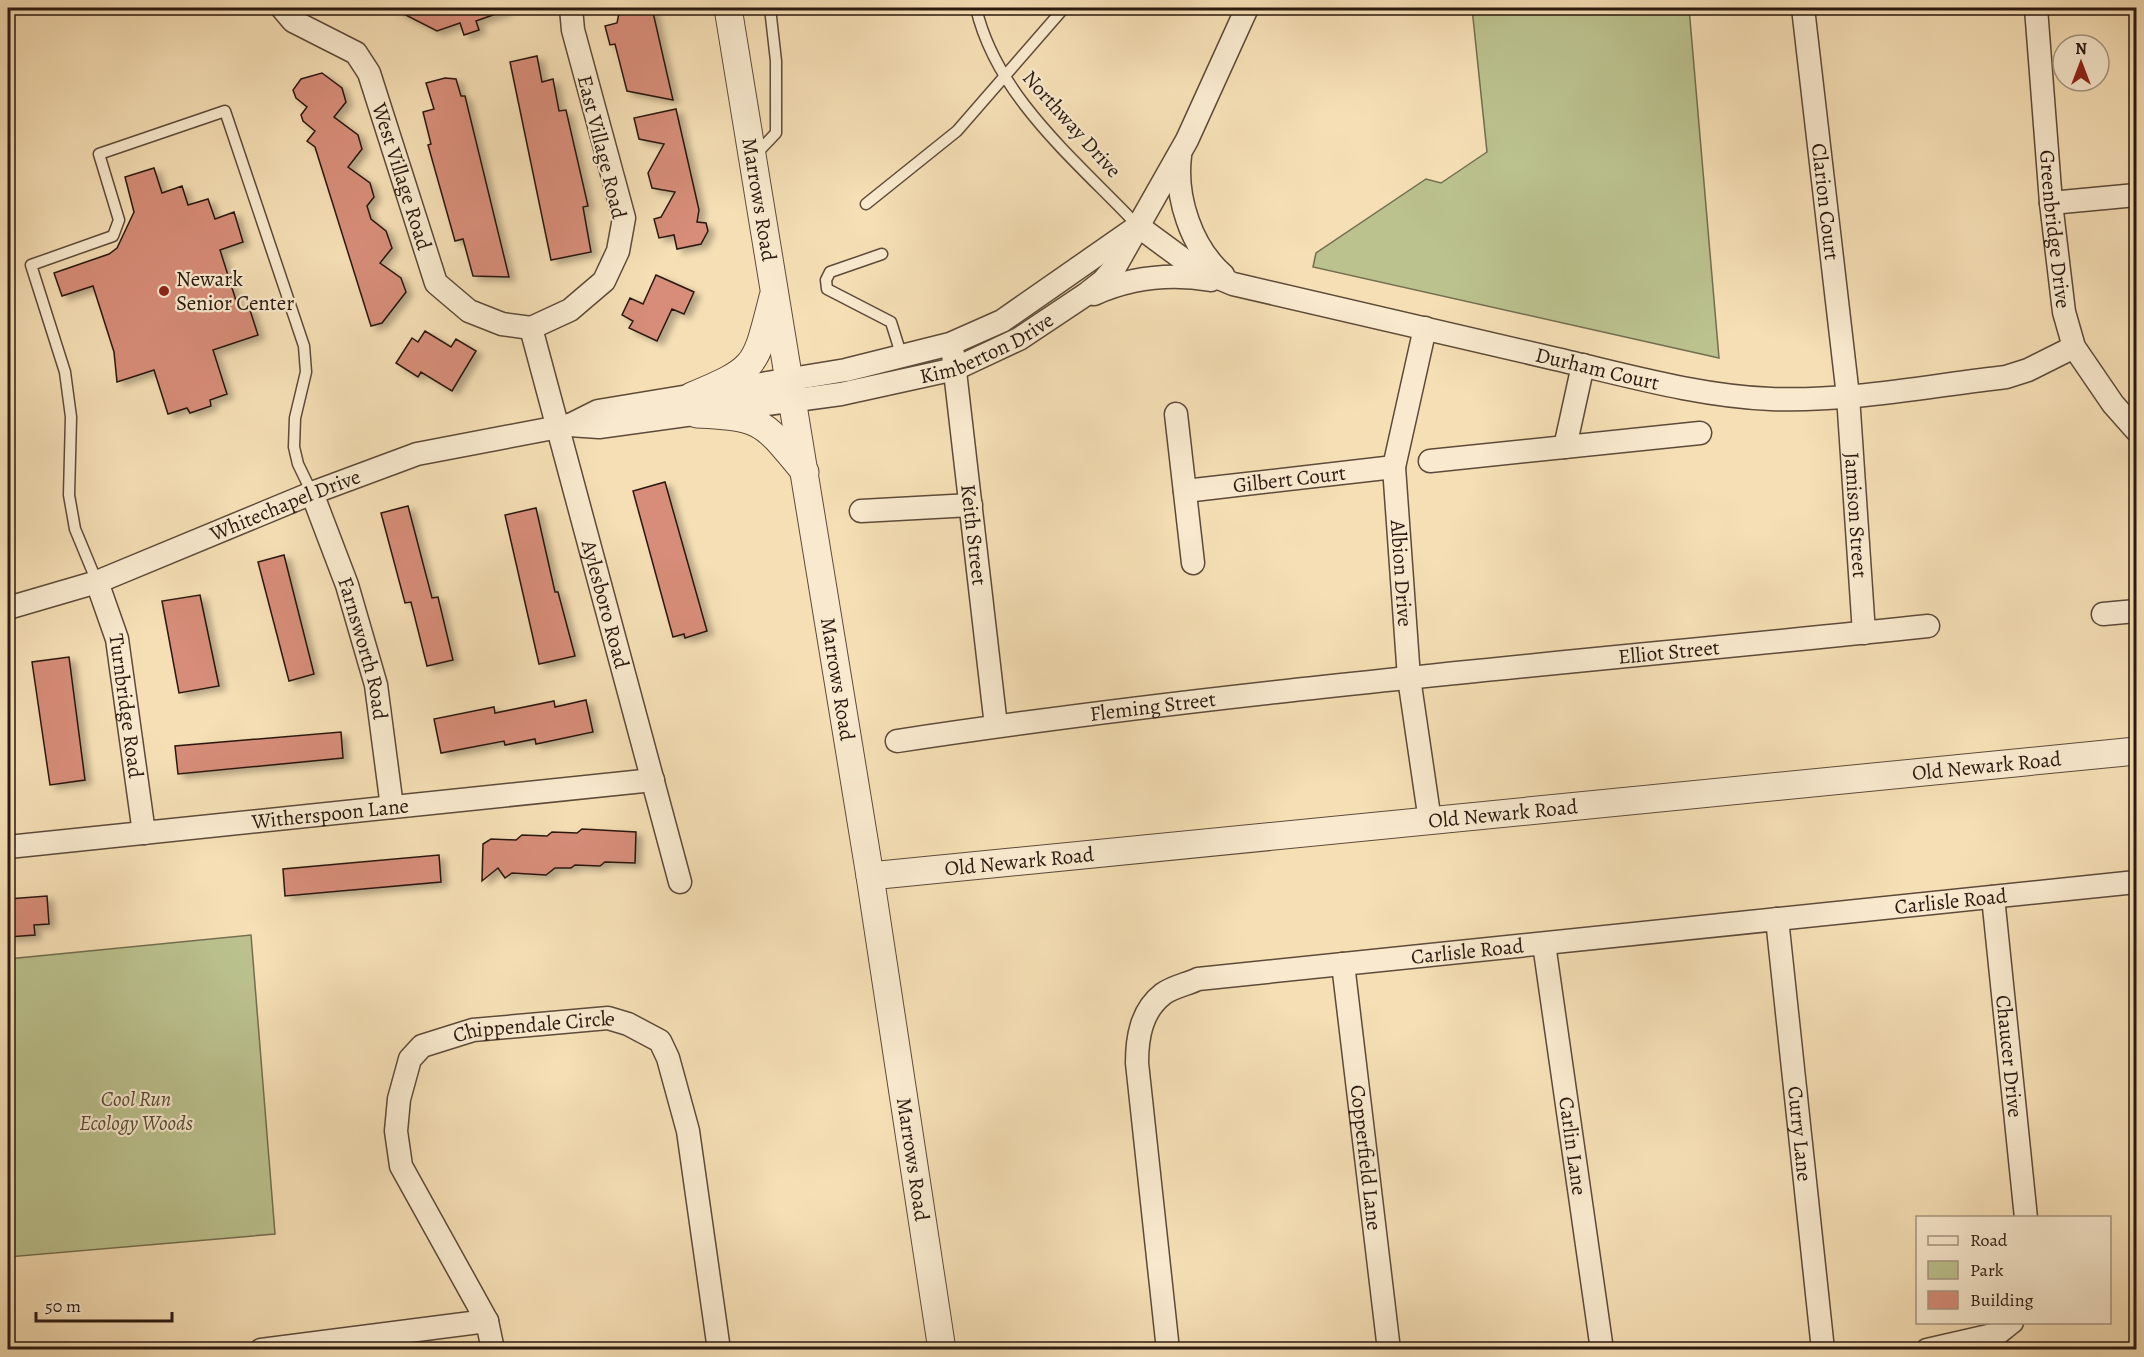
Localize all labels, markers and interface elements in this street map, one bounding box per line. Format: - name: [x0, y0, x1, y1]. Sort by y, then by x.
- north arrow: [2051, 33, 2111, 93]
- text: N: [2075, 38, 2087, 60]
- street label: Northway Drive: [1016, 64, 1128, 184]
- street label: East Village Road: [571, 72, 634, 222]
- street label: West Village Road: [365, 98, 439, 254]
- street label: Marrows Road: [735, 136, 783, 264]
- street label: Clarion Court: [1805, 142, 1846, 262]
- street label: Greenbridge Drive: [2033, 149, 2077, 310]
- place label: Newark Senior Center: [176, 265, 294, 317]
- marker: Newark Senior Center: [157, 284, 171, 298]
- street label: Kimberton Drive: [917, 306, 1059, 390]
- street label: Durham Court: [1533, 341, 1662, 397]
- street label: Jamison Street: [1838, 451, 1874, 579]
- street label: Gilbert Court: [1231, 459, 1347, 499]
- street label: Whitechapel Drive: [205, 462, 364, 548]
- street label: Keith Street: [954, 483, 994, 587]
- street label: Albion Drive: [1384, 518, 1419, 628]
- street label: Aylesboro Road: [574, 536, 636, 672]
- street label: Farnsworth Road: [331, 573, 395, 722]
- street label: Marrows Road: [814, 615, 862, 744]
- street label: Turnbridge Road: [102, 632, 150, 781]
- street label: Elliot Street: [1617, 633, 1721, 671]
- street label: Fleming Street: [1088, 685, 1217, 728]
- street label: Old Newark Road: [1911, 744, 2063, 787]
- street label: Witherspoon Lane: [249, 791, 410, 836]
- street label: Old Newark Road: [1427, 792, 1580, 835]
- street label: Old Newark Road: [943, 840, 1096, 883]
- street label: Carlisle Road: [1893, 881, 2009, 921]
- street label: Carlisle Road: [1410, 931, 1526, 971]
- street label: Chaucer Drive: [1989, 994, 2030, 1119]
- street label: Chippendale Circle: [449, 1004, 619, 1050]
- street label: Copperfield Lane: [1344, 1083, 1389, 1232]
- park label: Cool Run Ecology Woods: [79, 1085, 193, 1137]
- street label: Curry Lane: [1781, 1085, 1819, 1183]
- street label: Carlin Lane: [1552, 1095, 1594, 1197]
- street label: Marrows Road: [890, 1096, 936, 1224]
- legend: [1916, 1216, 2111, 1324]
- text: Road: [1970, 1228, 2008, 1252]
- text: Park: [1970, 1258, 2004, 1282]
- scale bar: [36, 1285, 172, 1323]
- text: Building: [1970, 1288, 2034, 1312]
- text: 50 m: [45, 1294, 81, 1318]

